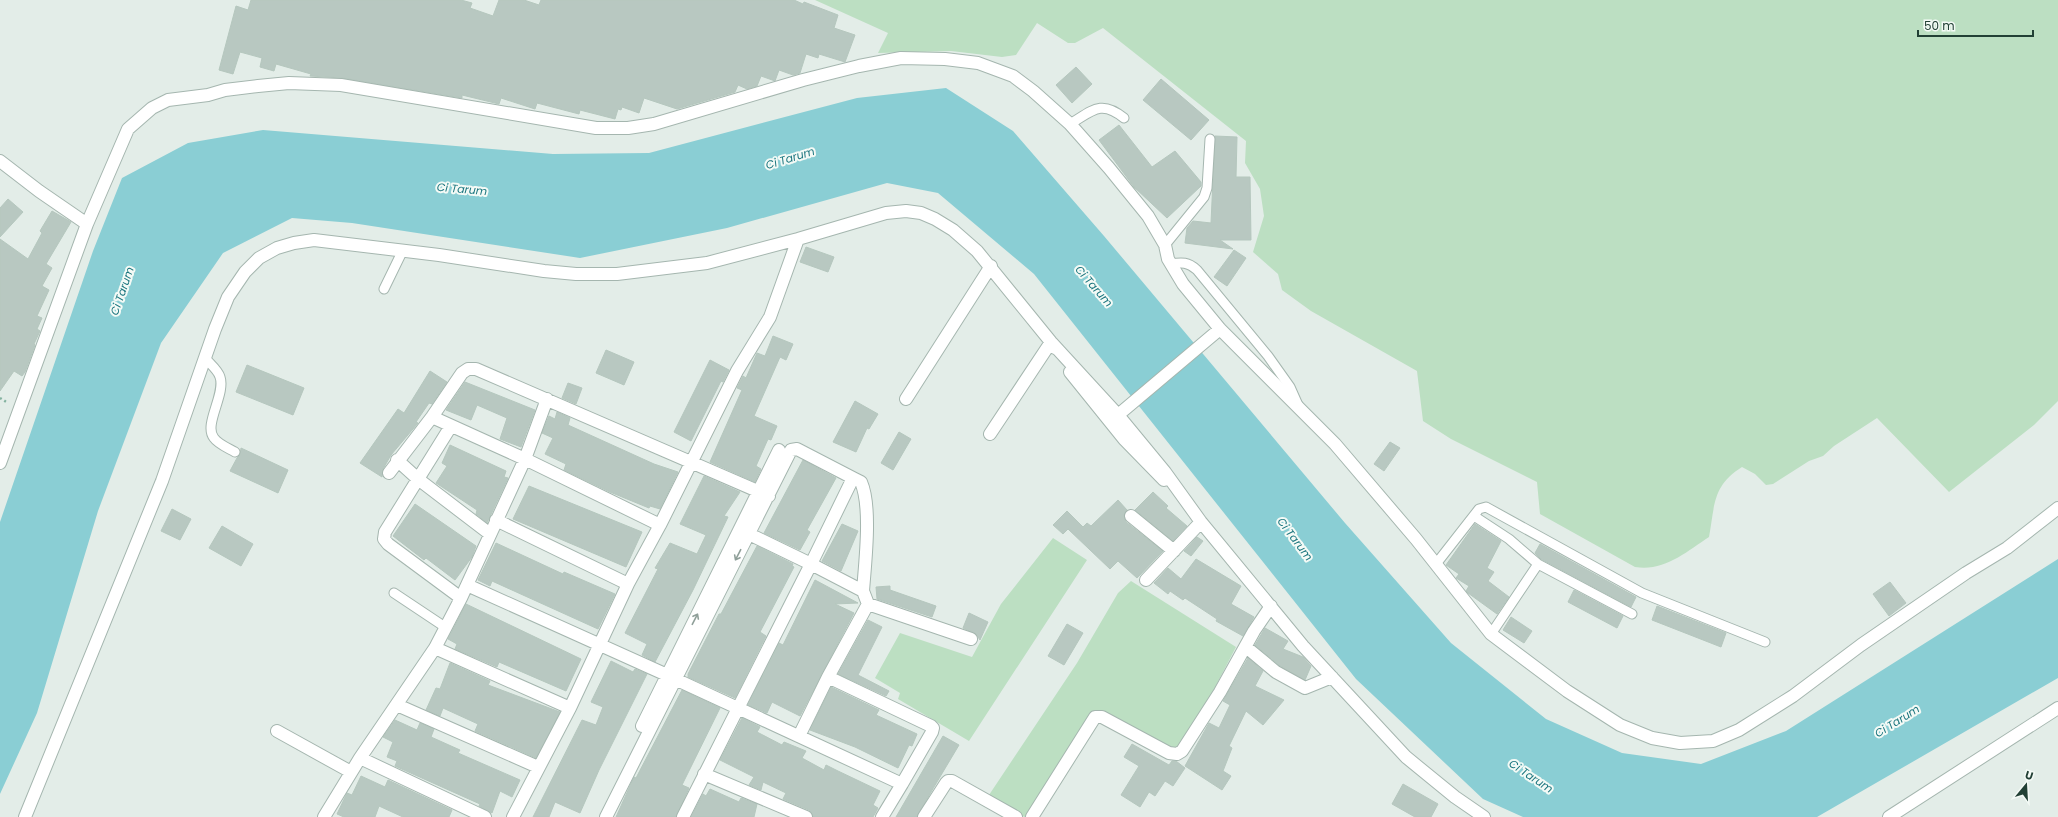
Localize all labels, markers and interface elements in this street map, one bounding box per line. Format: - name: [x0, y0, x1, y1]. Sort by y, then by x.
- scale bar: [1918, 12, 2033, 38]
- text: 50 m: [1924, 17, 1955, 34]
- water label: Ci Tarum: [764, 143, 816, 173]
- water label: Ci Tarum: [436, 179, 488, 199]
- water label: Ci Tarum: [1071, 262, 1117, 310]
- water label: Ci Tarum: [106, 265, 138, 317]
- water label: Ci Tarum: [1273, 514, 1317, 564]
- one-way arrow: [734, 549, 742, 561]
- one-way arrow: [692, 613, 700, 625]
- water label: Ci Tarum: [1871, 701, 1923, 741]
- water label: Ci Tarum: [1506, 755, 1556, 797]
- north arrow: [2006, 765, 2046, 805]
- text: U: [2023, 767, 2035, 784]

